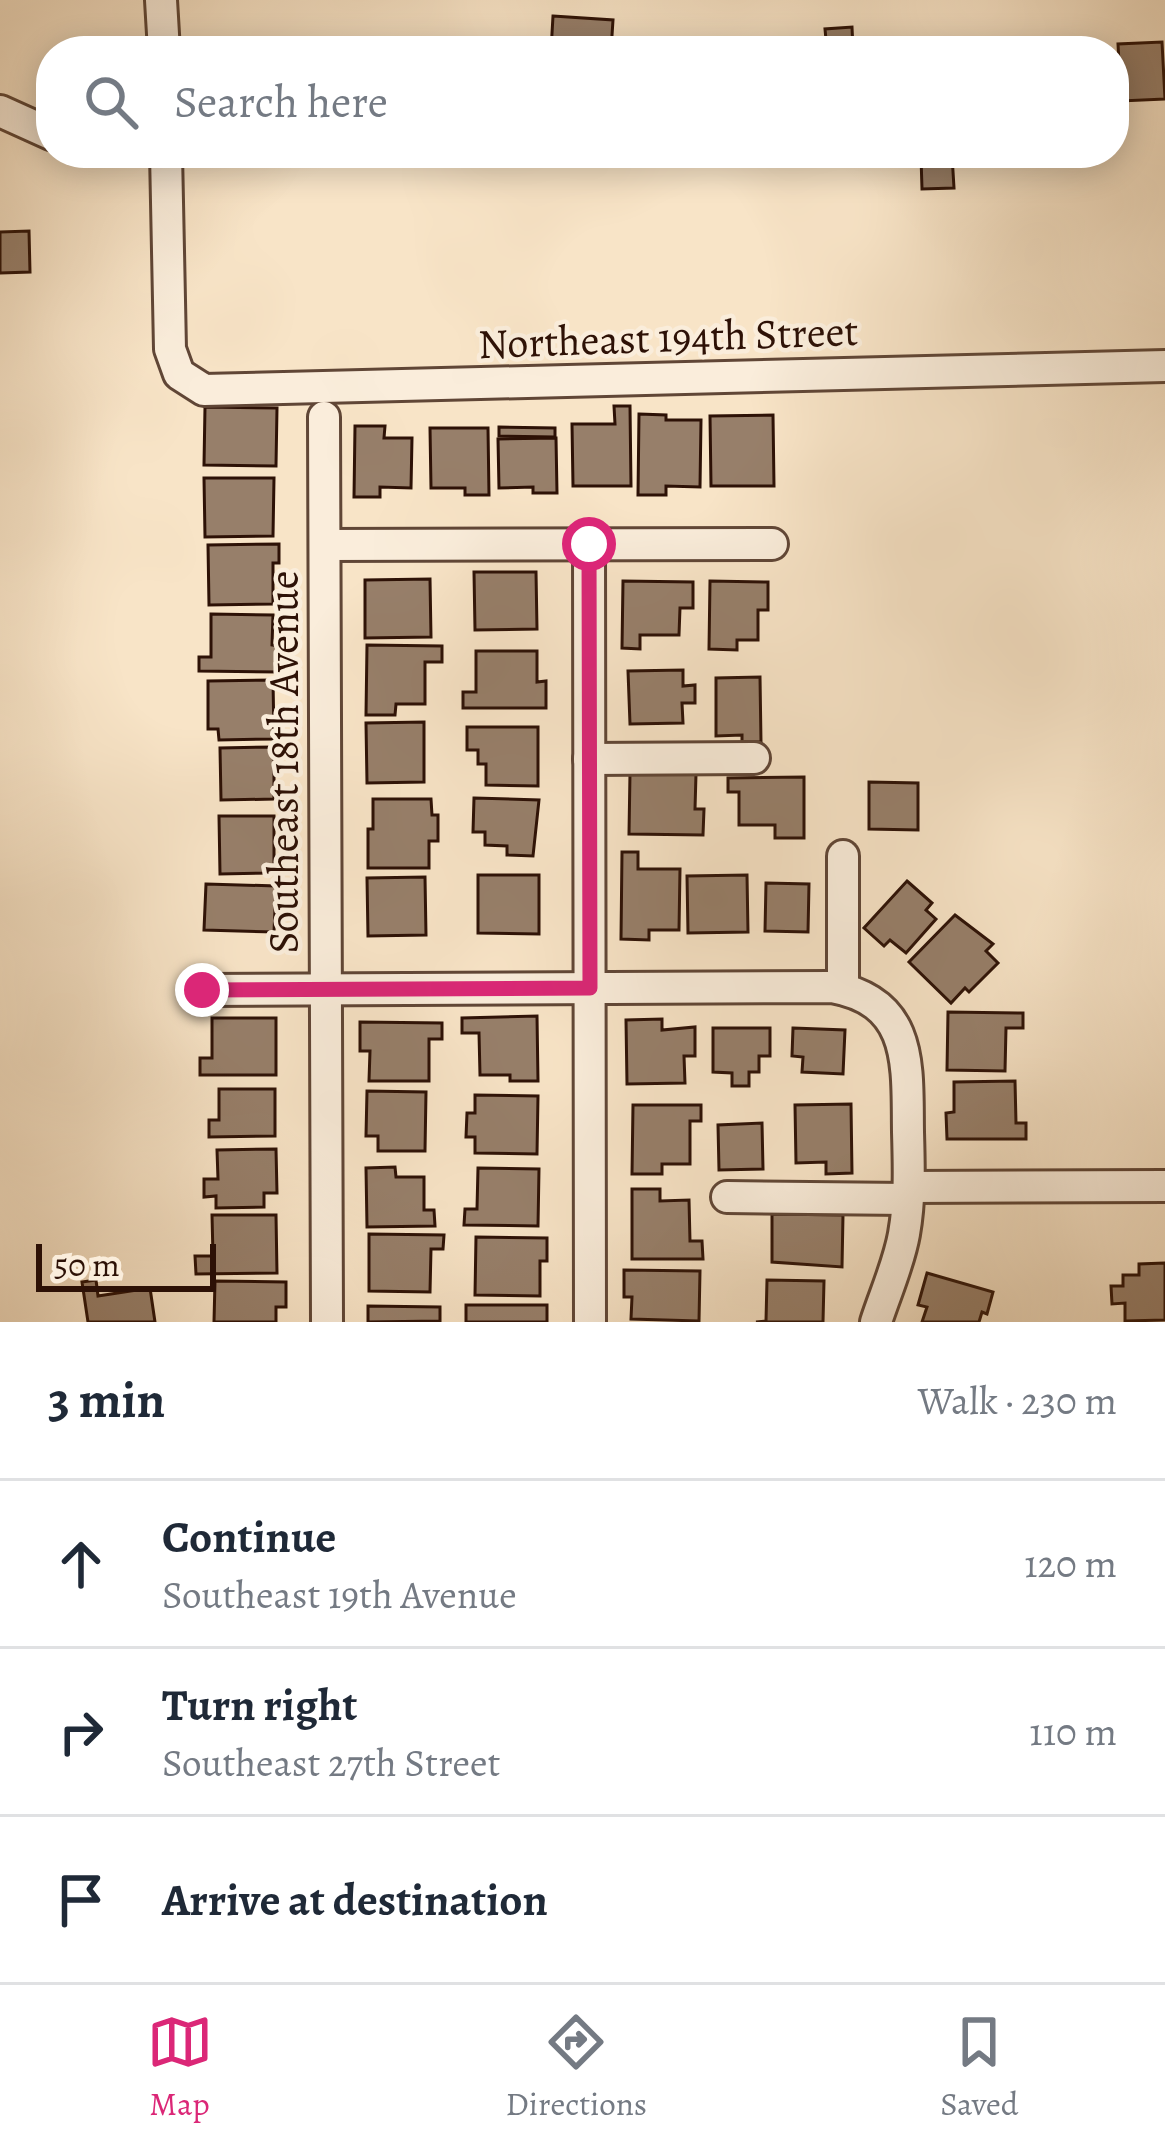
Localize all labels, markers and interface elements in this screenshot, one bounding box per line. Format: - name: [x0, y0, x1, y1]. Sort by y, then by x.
- search box: [36, 36, 1129, 168]
- icon: search: [78, 69, 144, 135]
- text: Search here: [174, 71, 388, 133]
- street label: Northeast 194th Street: [477, 302, 859, 372]
- route start: [562, 517, 616, 571]
- street label: Southeast 18th Avenue: [255, 570, 312, 954]
- route end: [175, 963, 229, 1017]
- scale bar: [36, 1238, 216, 1291]
- text: 50 m: [54, 1242, 120, 1287]
- text: 3 min: [48, 1365, 165, 1435]
- text: Walk · 230 m: [918, 1374, 1117, 1427]
- text: Continue: [162, 1506, 336, 1568]
- icon: ahead: [48, 1531, 114, 1597]
- text: 120 m: [1024, 1537, 1117, 1590]
- text: Southeast 19th Avenue: [162, 1568, 517, 1621]
- text: Turn right: [162, 1674, 357, 1736]
- icon: right: [48, 1699, 114, 1765]
- text: 110 m: [1029, 1705, 1117, 1758]
- text: Southeast 27th Street: [162, 1736, 500, 1789]
- icon: arrive: [48, 1867, 114, 1933]
- text: Arrive at destination: [162, 1869, 548, 1931]
- tab: Map: [147, 2009, 213, 2126]
- tab: Directions: [506, 2009, 647, 2126]
- tab: Saved: [940, 2009, 1018, 2126]

